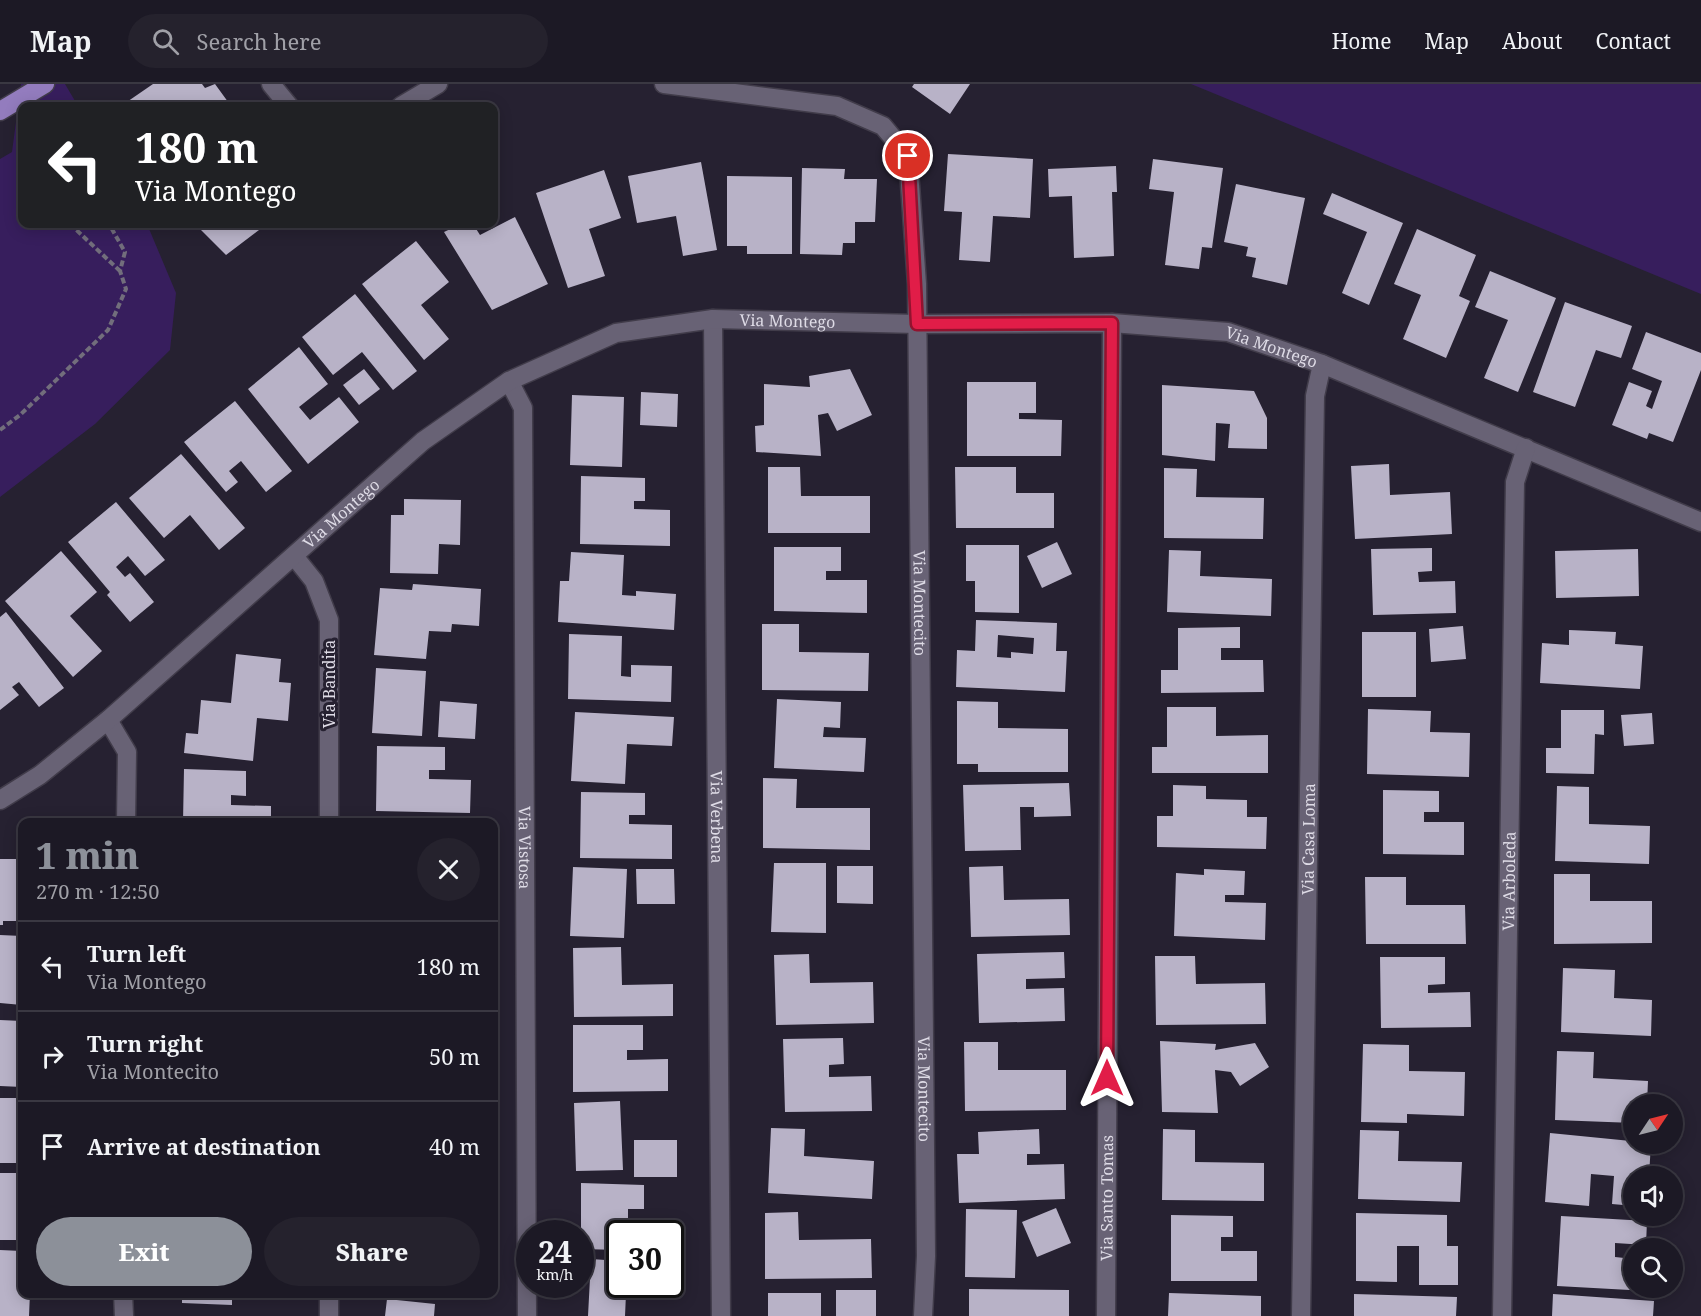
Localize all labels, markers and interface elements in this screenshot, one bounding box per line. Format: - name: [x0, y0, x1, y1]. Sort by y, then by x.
- search box: [128, 14, 548, 68]
- text: Map: [30, 22, 92, 60]
- icon: search: [149, 25, 182, 58]
- text: Search here: [197, 26, 321, 56]
- text: Home: [1332, 27, 1392, 55]
- text: Map: [1425, 27, 1469, 55]
- text: About: [1502, 27, 1563, 55]
- text: Contact: [1596, 27, 1671, 55]
- text: 180 m: [135, 118, 259, 175]
- icon: left: [36, 126, 114, 204]
- pin: [882, 130, 933, 181]
- icon: arrive: [891, 139, 924, 172]
- text: Via Montego: [135, 172, 296, 209]
- street label: Via Montego: [739, 309, 836, 333]
- street label: Via Montego: [1223, 321, 1320, 373]
- street label: Via Montego: [298, 474, 384, 554]
- street label: Via Montecito: [908, 550, 931, 656]
- street label: Via Bandita: [318, 640, 340, 728]
- street label: Via Verbena: [706, 770, 728, 863]
- street label: Via Casa Loma: [1296, 783, 1320, 895]
- street label: Via Vistosa: [514, 806, 536, 889]
- text: 1 min: [36, 831, 139, 880]
- street label: Via Arboleda: [1497, 831, 1521, 931]
- button: close: [417, 838, 480, 901]
- text: 270 m · 12:50: [36, 878, 159, 905]
- text: Turn left: [87, 938, 186, 968]
- icon: left: [36, 950, 69, 983]
- text: 180 m: [417, 951, 480, 981]
- text: Via Montego: [87, 968, 207, 995]
- text: Turn right: [87, 1028, 203, 1058]
- street label: Via Montecito: [913, 1036, 936, 1142]
- icon: right: [36, 1040, 69, 1073]
- text: 50 m: [429, 1041, 480, 1071]
- position arrow: [1075, 1046, 1139, 1110]
- text: Via Montecito: [87, 1058, 219, 1085]
- north arrow: [1623, 1094, 1683, 1154]
- map controls: [1623, 1094, 1683, 1298]
- icon: arrive: [36, 1130, 69, 1163]
- text: Arrive at destination: [87, 1131, 321, 1161]
- text: 40 m: [429, 1131, 480, 1161]
- street label: Via Santo Tomas: [1095, 1135, 1118, 1261]
- button: sound: [1623, 1166, 1683, 1226]
- button: Exit: [36, 1217, 252, 1286]
- button: Share: [264, 1217, 480, 1286]
- speed limit sign: 30: [606, 1220, 684, 1298]
- text: 24: [538, 1231, 572, 1272]
- button: search: [1623, 1238, 1683, 1298]
- text: km/h: [537, 1264, 573, 1284]

